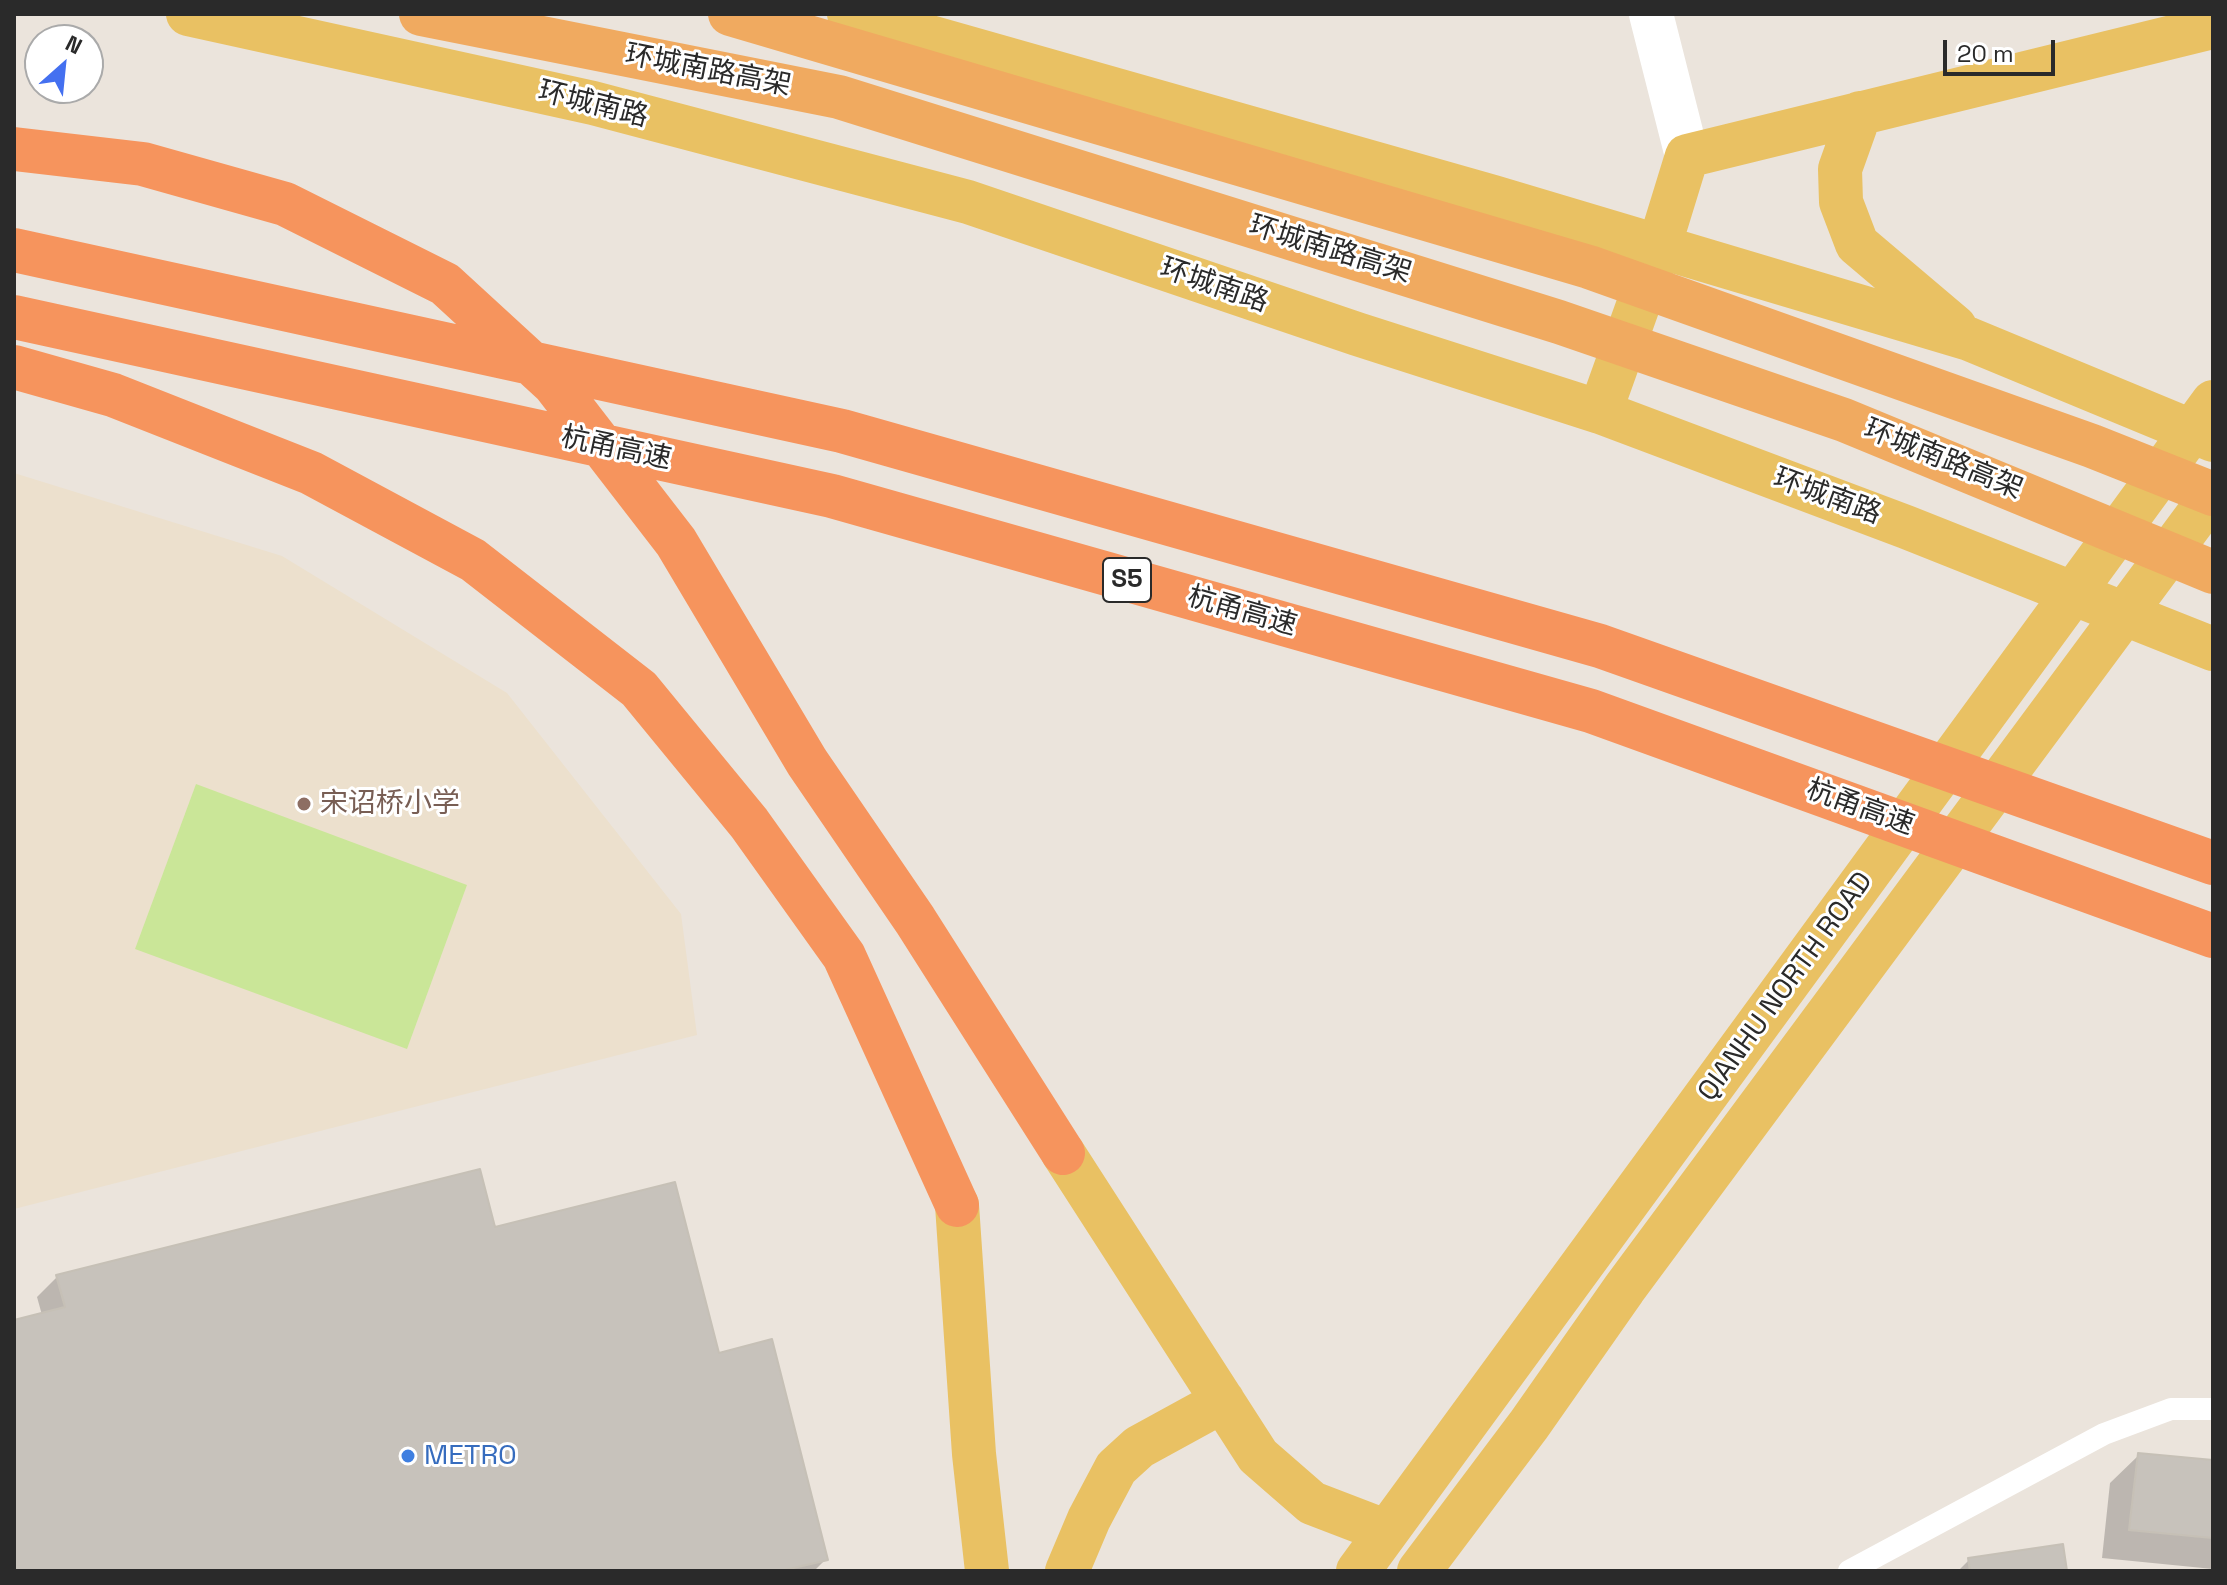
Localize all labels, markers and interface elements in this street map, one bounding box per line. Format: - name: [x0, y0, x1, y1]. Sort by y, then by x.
- north arrow: [24, 24, 104, 104]
- scale bar: [1947, 24, 2059, 74]
- text: N: [61, 29, 87, 60]
- street label: 环城南路高架: [622, 38, 794, 104]
- text: 20 m: [1957, 38, 2014, 69]
- street label: 环城南路: [535, 75, 651, 135]
- street label: 环城南路高架: [1245, 209, 1415, 291]
- street label: 环城南路: [1156, 252, 1272, 320]
- street label: 环城南路高架: [1859, 413, 2027, 507]
- street label: 杭甬高速: [558, 421, 674, 477]
- street label: 环城南路: [1769, 462, 1885, 532]
- road number: S5: [1103, 558, 1151, 602]
- street label: 杭甬高速: [1184, 580, 1300, 644]
- street label: 杭甬高速: [1802, 773, 1918, 843]
- place label: 宋诏桥小学: [320, 787, 460, 821]
- marker: 宋诏桥小学: [295, 795, 313, 813]
- street label: QIANHU NORTH ROAD: [1692, 866, 1880, 1108]
- place label: METRO: [424, 1439, 517, 1473]
- marker: METRO: [399, 1447, 417, 1465]

